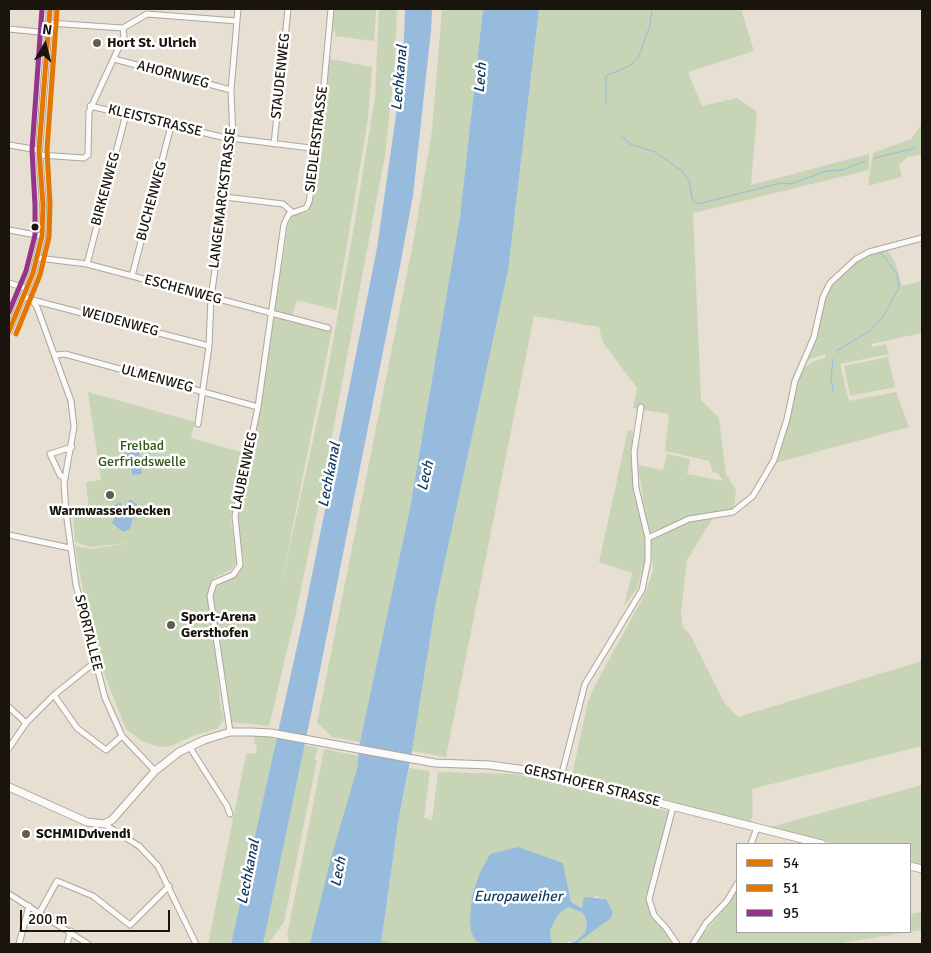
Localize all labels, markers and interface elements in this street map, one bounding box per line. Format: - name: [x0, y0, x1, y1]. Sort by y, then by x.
- north arrow: [20, 20, 70, 70]
- text: N: [41, 21, 53, 39]
- street label: STAUDENWEG: [268, 32, 294, 120]
- place label: Hort St. Ulrich: [107, 35, 197, 51]
- marker: Hort St. Ulrich: [91, 37, 103, 49]
- water label: Lechkanal: [388, 45, 412, 111]
- street label: AHORNWEG: [135, 57, 211, 93]
- water label: Lech: [471, 62, 491, 94]
- street label: SIEDLERSTRASSE: [302, 85, 332, 193]
- street label: KLEISTSTRASSE: [106, 101, 204, 141]
- street label: LANGEMARCKSTRASSE: [206, 127, 240, 269]
- street label: BIRKENWEG: [88, 150, 124, 228]
- street label: BUCHENWEG: [133, 159, 171, 243]
- unlabelled marker: [30, 222, 40, 232]
- street label: ESCHENWEG: [142, 272, 224, 308]
- street label: WEIDENWEG: [80, 304, 160, 340]
- street label: ULMENWEG: [119, 361, 195, 397]
- street label: LAUBENWEG: [229, 430, 261, 512]
- park label: Freibad Gerfriedswelle: [98, 438, 186, 471]
- water label: Lechkanal: [315, 441, 345, 509]
- water label: Lech: [414, 459, 438, 493]
- marker: Warmwasserbecken: [104, 489, 116, 501]
- place label: Warmwasserbecken: [49, 503, 171, 519]
- street label: SPORTALLEE: [70, 593, 106, 673]
- place label: Sport-Arena Gersthofen: [181, 609, 256, 642]
- marker: Sport-Arena Gersthofen: [165, 619, 177, 631]
- street label: GERSTHOFER STRASSE: [522, 761, 662, 811]
- place label: SCHMIDvivendi: [36, 826, 131, 842]
- marker: SCHMIDvivendi: [20, 828, 32, 840]
- water label: Lechkanal: [234, 838, 264, 906]
- legend: [736, 843, 911, 933]
- text: 54: [783, 854, 799, 872]
- water label: Lech: [327, 855, 351, 889]
- text: 51: [783, 879, 799, 897]
- water label: Europaweiher: [474, 888, 562, 906]
- scale bar: [22, 900, 172, 932]
- text: 95: [783, 904, 799, 922]
- text: 200 m: [28, 910, 68, 928]

